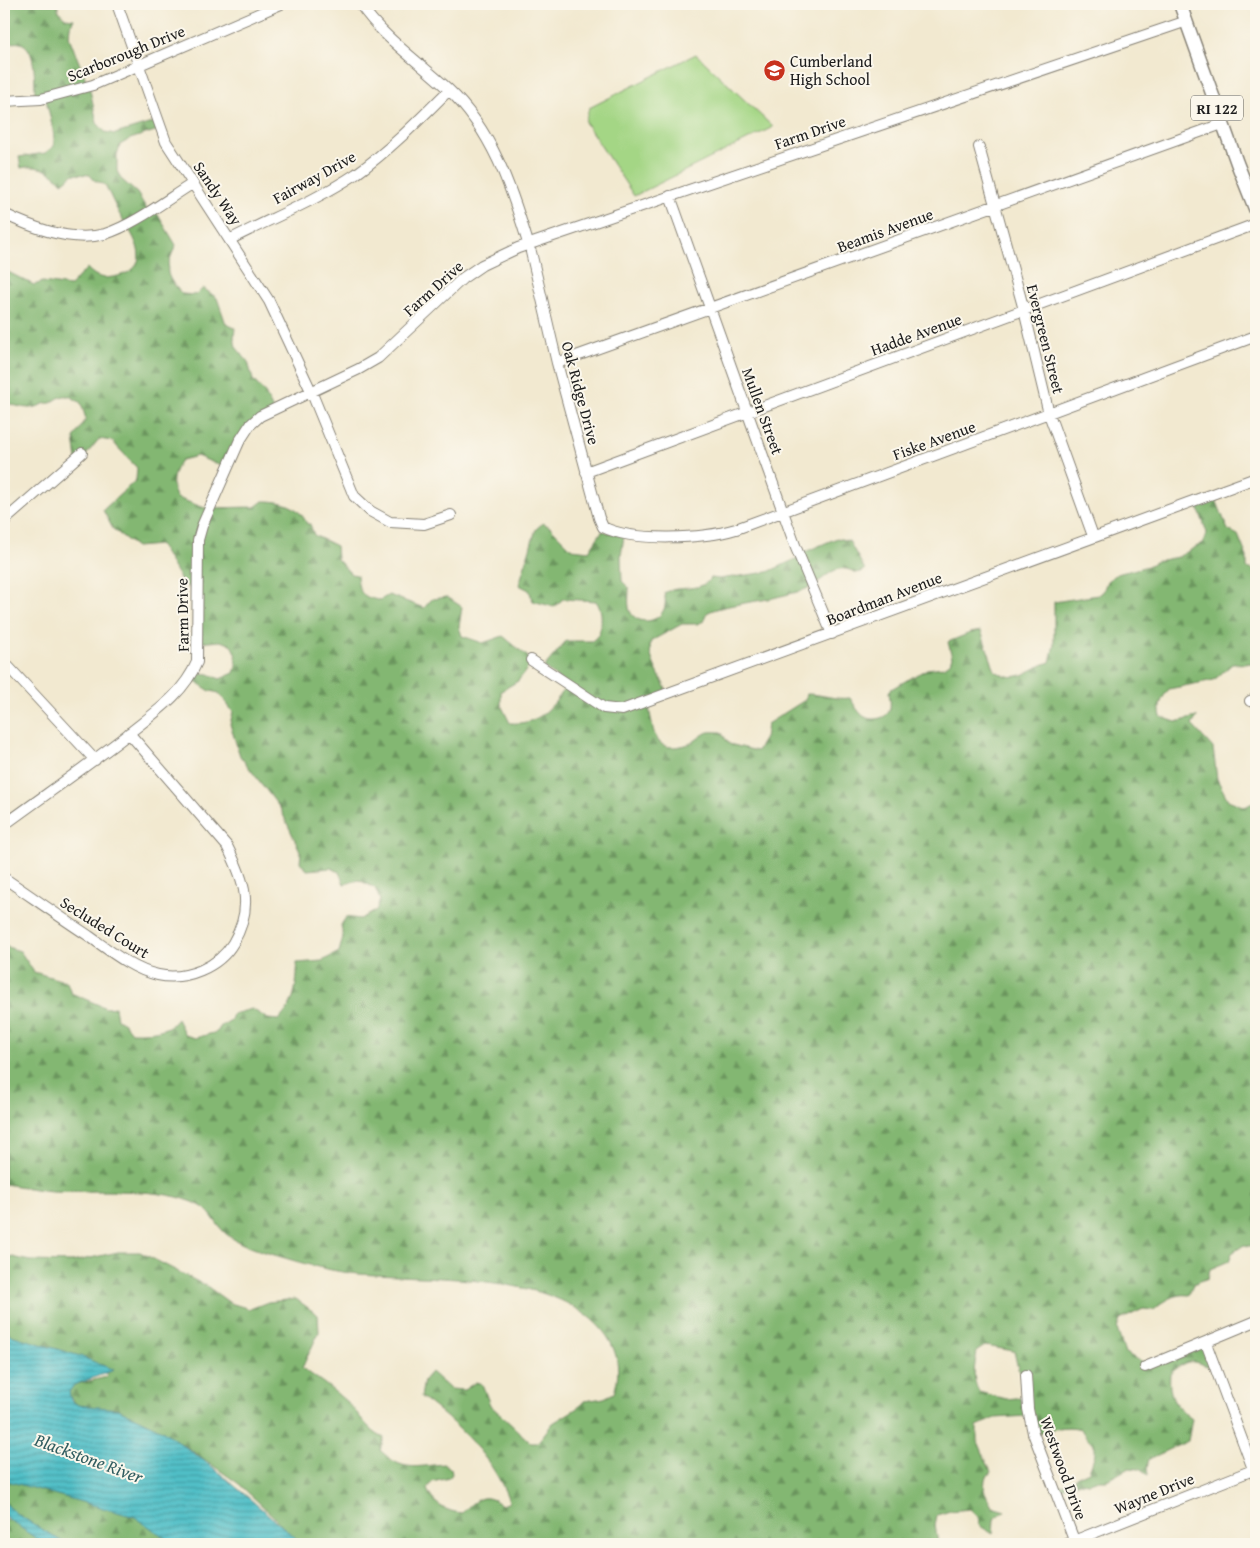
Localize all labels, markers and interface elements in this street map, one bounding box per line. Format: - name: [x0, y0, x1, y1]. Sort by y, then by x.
- street label: Scarborough Drive: [64, 18, 188, 88]
- place label: Cumberland High School: [790, 49, 873, 91]
- school or university icon: Cumberland High School: [762, 58, 786, 82]
- road number: RI 122: [1191, 96, 1243, 120]
- street label: Farm Drive: [771, 109, 849, 155]
- street label: Fairway Drive: [268, 144, 360, 210]
- street label: Sandy Way: [188, 156, 248, 230]
- street label: Beamis Avenue: [834, 201, 936, 259]
- street label: Farm Drive: [398, 254, 468, 322]
- street label: Evergreen Street: [1021, 282, 1071, 397]
- street label: Hadde Avenue: [867, 306, 965, 362]
- street label: Oak Ridge Drive: [556, 339, 606, 447]
- street label: Mullen Street: [736, 364, 790, 458]
- street label: Fiske Avenue: [889, 414, 979, 466]
- street label: Boardman Avenue: [823, 565, 945, 631]
- street label: Farm Drive: [169, 578, 195, 652]
- street label: Secluded Court: [56, 890, 155, 964]
- street label: Westwood Drive: [1034, 1413, 1094, 1523]
- water label: Blackstone River: [30, 1426, 148, 1490]
- street label: Wayne Drive: [1110, 1466, 1198, 1520]

